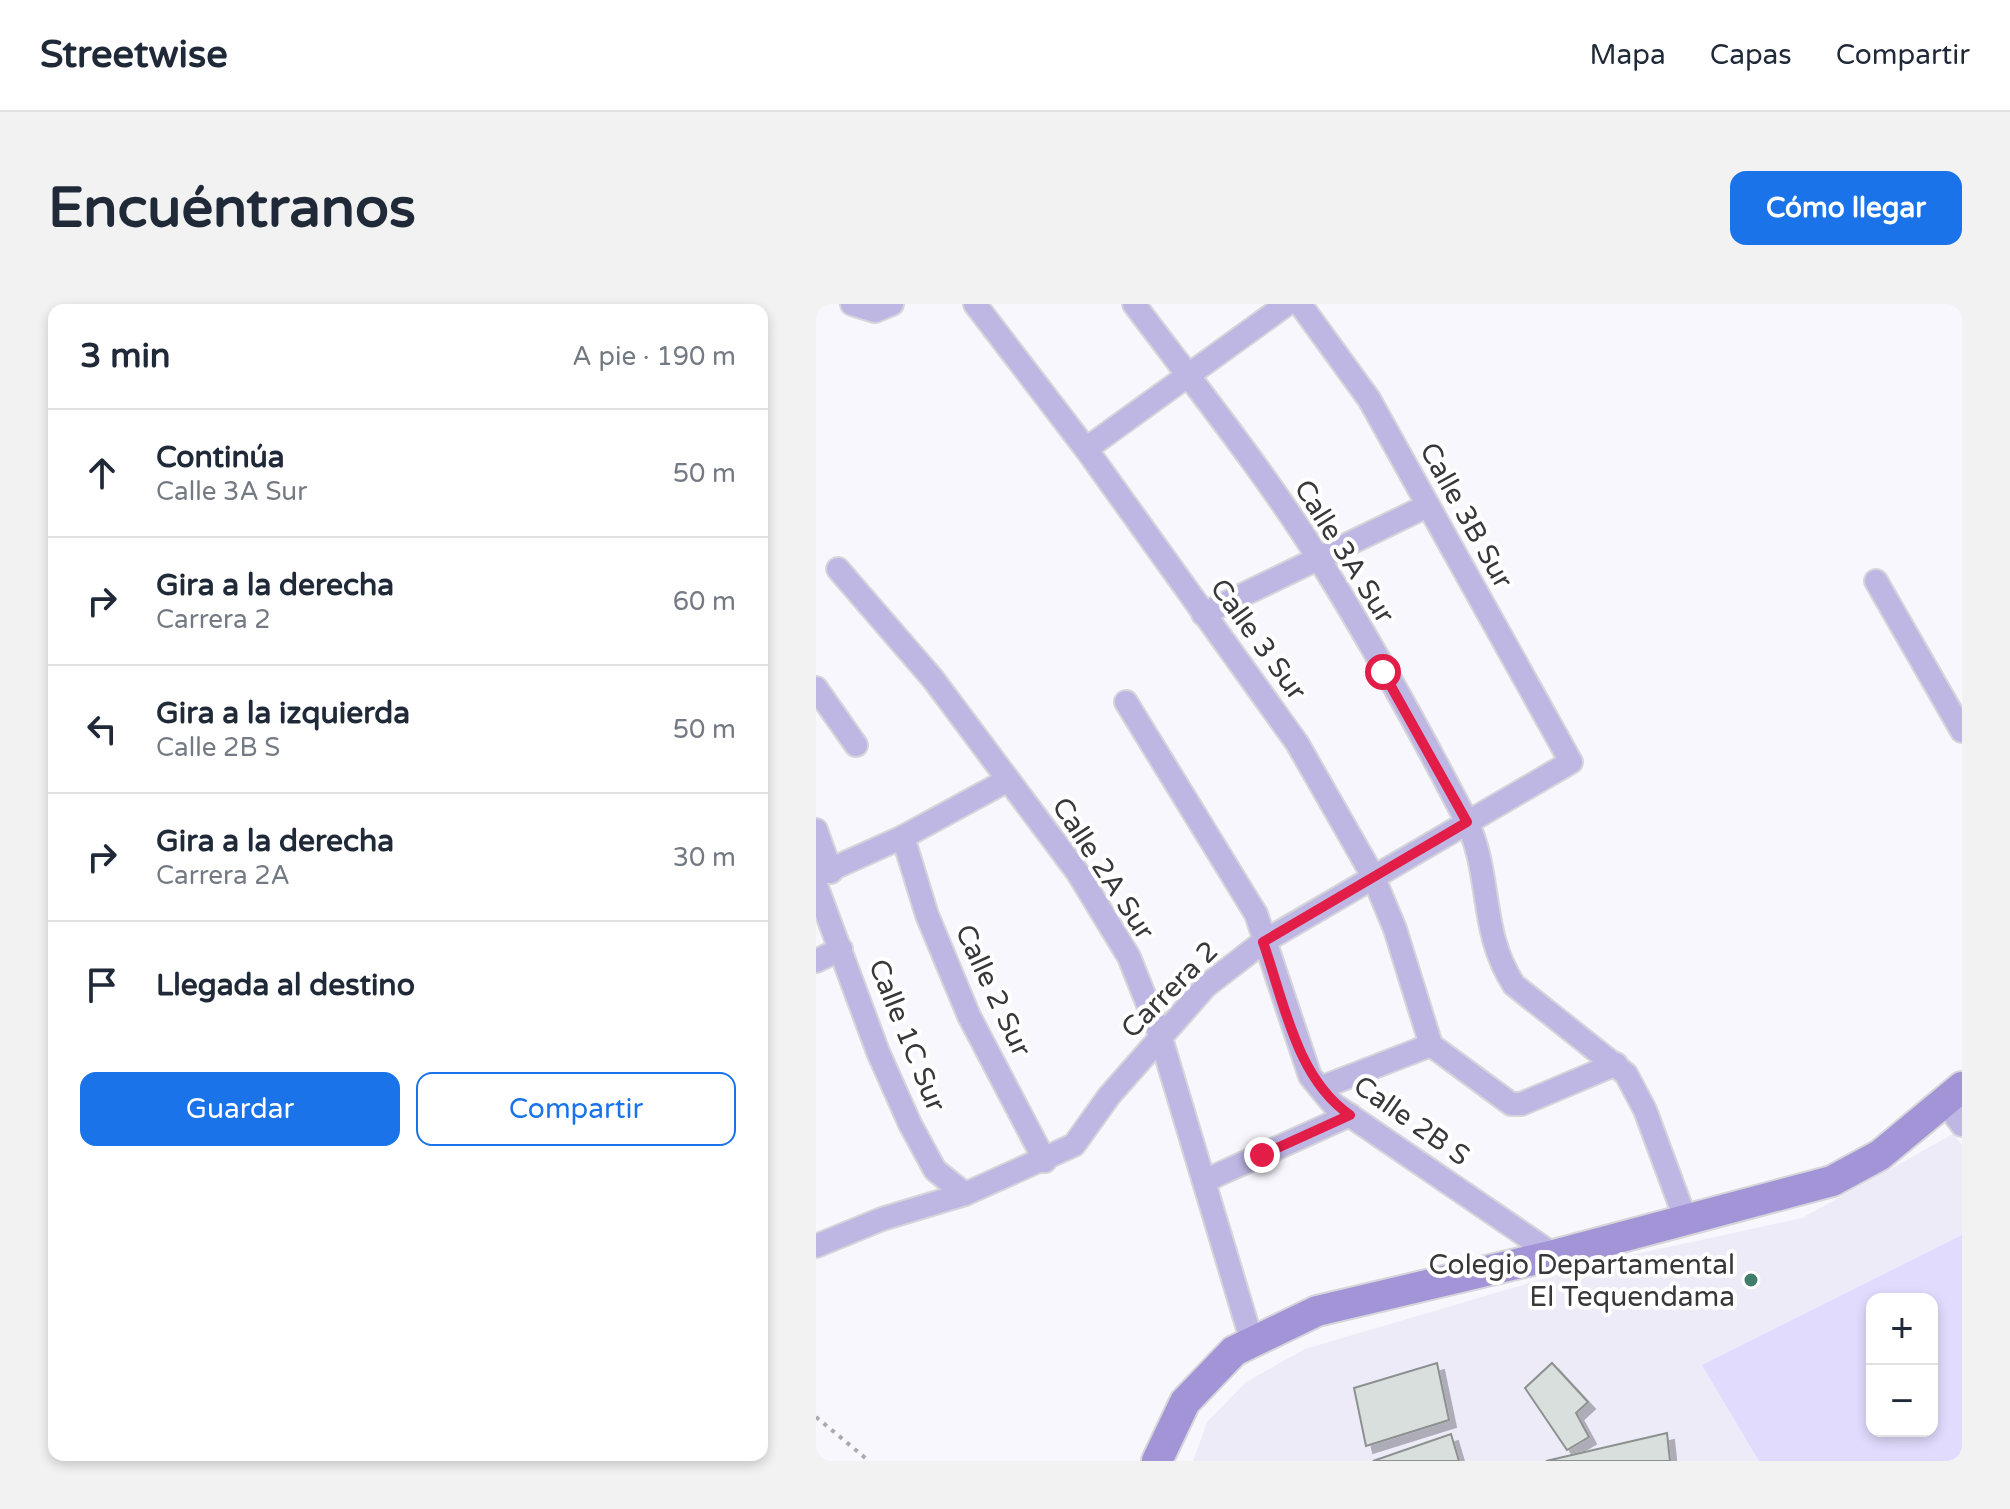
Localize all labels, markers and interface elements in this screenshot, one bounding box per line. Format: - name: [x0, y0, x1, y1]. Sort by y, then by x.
- text: Streetwise: [40, 32, 228, 78]
- text: Mapa: [1589, 38, 1666, 72]
- text: Capas: [1710, 38, 1792, 72]
- text: Compartir: [1836, 38, 1970, 72]
- button: Cómo llegar: [1730, 171, 1962, 245]
- text: Encuéntranos: [48, 175, 416, 242]
- text: 3 min: [80, 336, 171, 377]
- text: A pie · 190 m: [572, 341, 736, 372]
- street label: Calle 3B Sur: [1412, 437, 1520, 595]
- text: Continúa: [156, 439, 285, 476]
- icon: ahead: [80, 451, 124, 495]
- text: 50 m: [673, 458, 736, 489]
- street label: Calle 3A Sur: [1287, 473, 1402, 630]
- text: Calle 3A Sur: [156, 476, 307, 507]
- text: Gira a la derecha: [156, 567, 394, 604]
- street label: Calle 3 Sur: [1203, 572, 1314, 707]
- icon: right: [80, 579, 124, 623]
- text: 60 m: [673, 586, 736, 617]
- text: Carrera 2: [156, 604, 271, 635]
- route start: [1365, 654, 1401, 690]
- text: Gira a la izquierda: [156, 695, 410, 732]
- icon: left: [80, 707, 124, 751]
- text: 50 m: [673, 714, 736, 745]
- text: Calle 2B S: [156, 732, 280, 763]
- street label: Calle 2A Sur: [1045, 791, 1162, 946]
- text: Gira a la derecha: [156, 823, 394, 860]
- icon: right: [80, 835, 124, 879]
- text: 30 m: [673, 842, 736, 873]
- text: Carrera 2A: [156, 860, 290, 891]
- street label: Calle 2 Sur: [948, 919, 1039, 1062]
- street label: Carrera 2: [1114, 934, 1225, 1045]
- street label: Calle 1C Sur: [861, 954, 953, 1117]
- icon: arrive: [80, 963, 124, 1007]
- text: Llegada al destino: [156, 967, 415, 1004]
- street label: Calle 2B S: [1347, 1069, 1476, 1173]
- button: Guardar: [80, 1072, 400, 1146]
- button: Compartir: [416, 1072, 736, 1146]
- route end: [1244, 1137, 1280, 1173]
- place label: Colegio Departamental El Tequendama: [1429, 1248, 1735, 1314]
- marker: Colegio Departamental El Tequendama: [1742, 1271, 1760, 1289]
- map controls: [1866, 1293, 1938, 1437]
- button: +: [1866, 1293, 1938, 1365]
- button: −: [1866, 1365, 1938, 1437]

